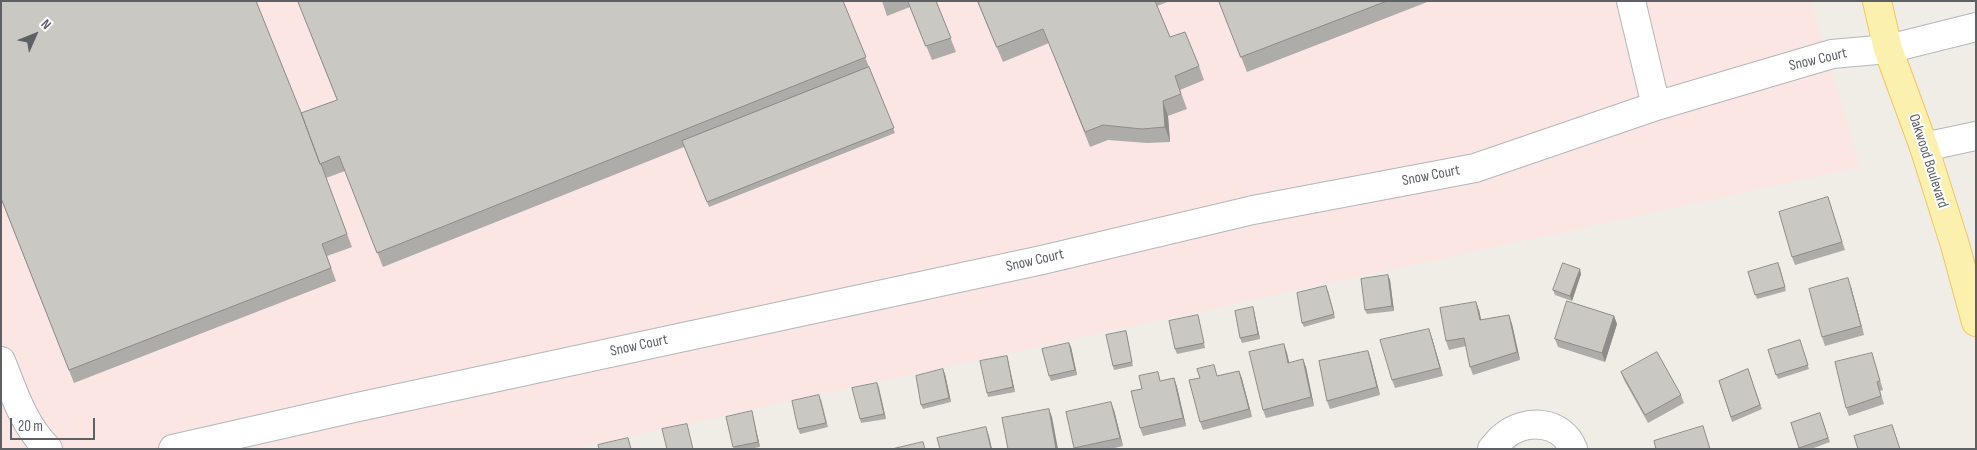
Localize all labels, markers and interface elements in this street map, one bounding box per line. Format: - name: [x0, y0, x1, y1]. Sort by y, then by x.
- north arrow: [10, 10, 60, 60]
- text: N: [37, 16, 55, 33]
- street label: Snow Court: [1787, 45, 1849, 75]
- street label: Oakwood Boulevard: [1904, 112, 1952, 210]
- street label: Snow Court: [1401, 162, 1461, 190]
- street label: Snow Court: [1004, 246, 1066, 276]
- street label: Snow Court: [609, 331, 669, 361]
- scale bar: [12, 408, 98, 440]
- text: 20 m: [18, 417, 43, 436]

